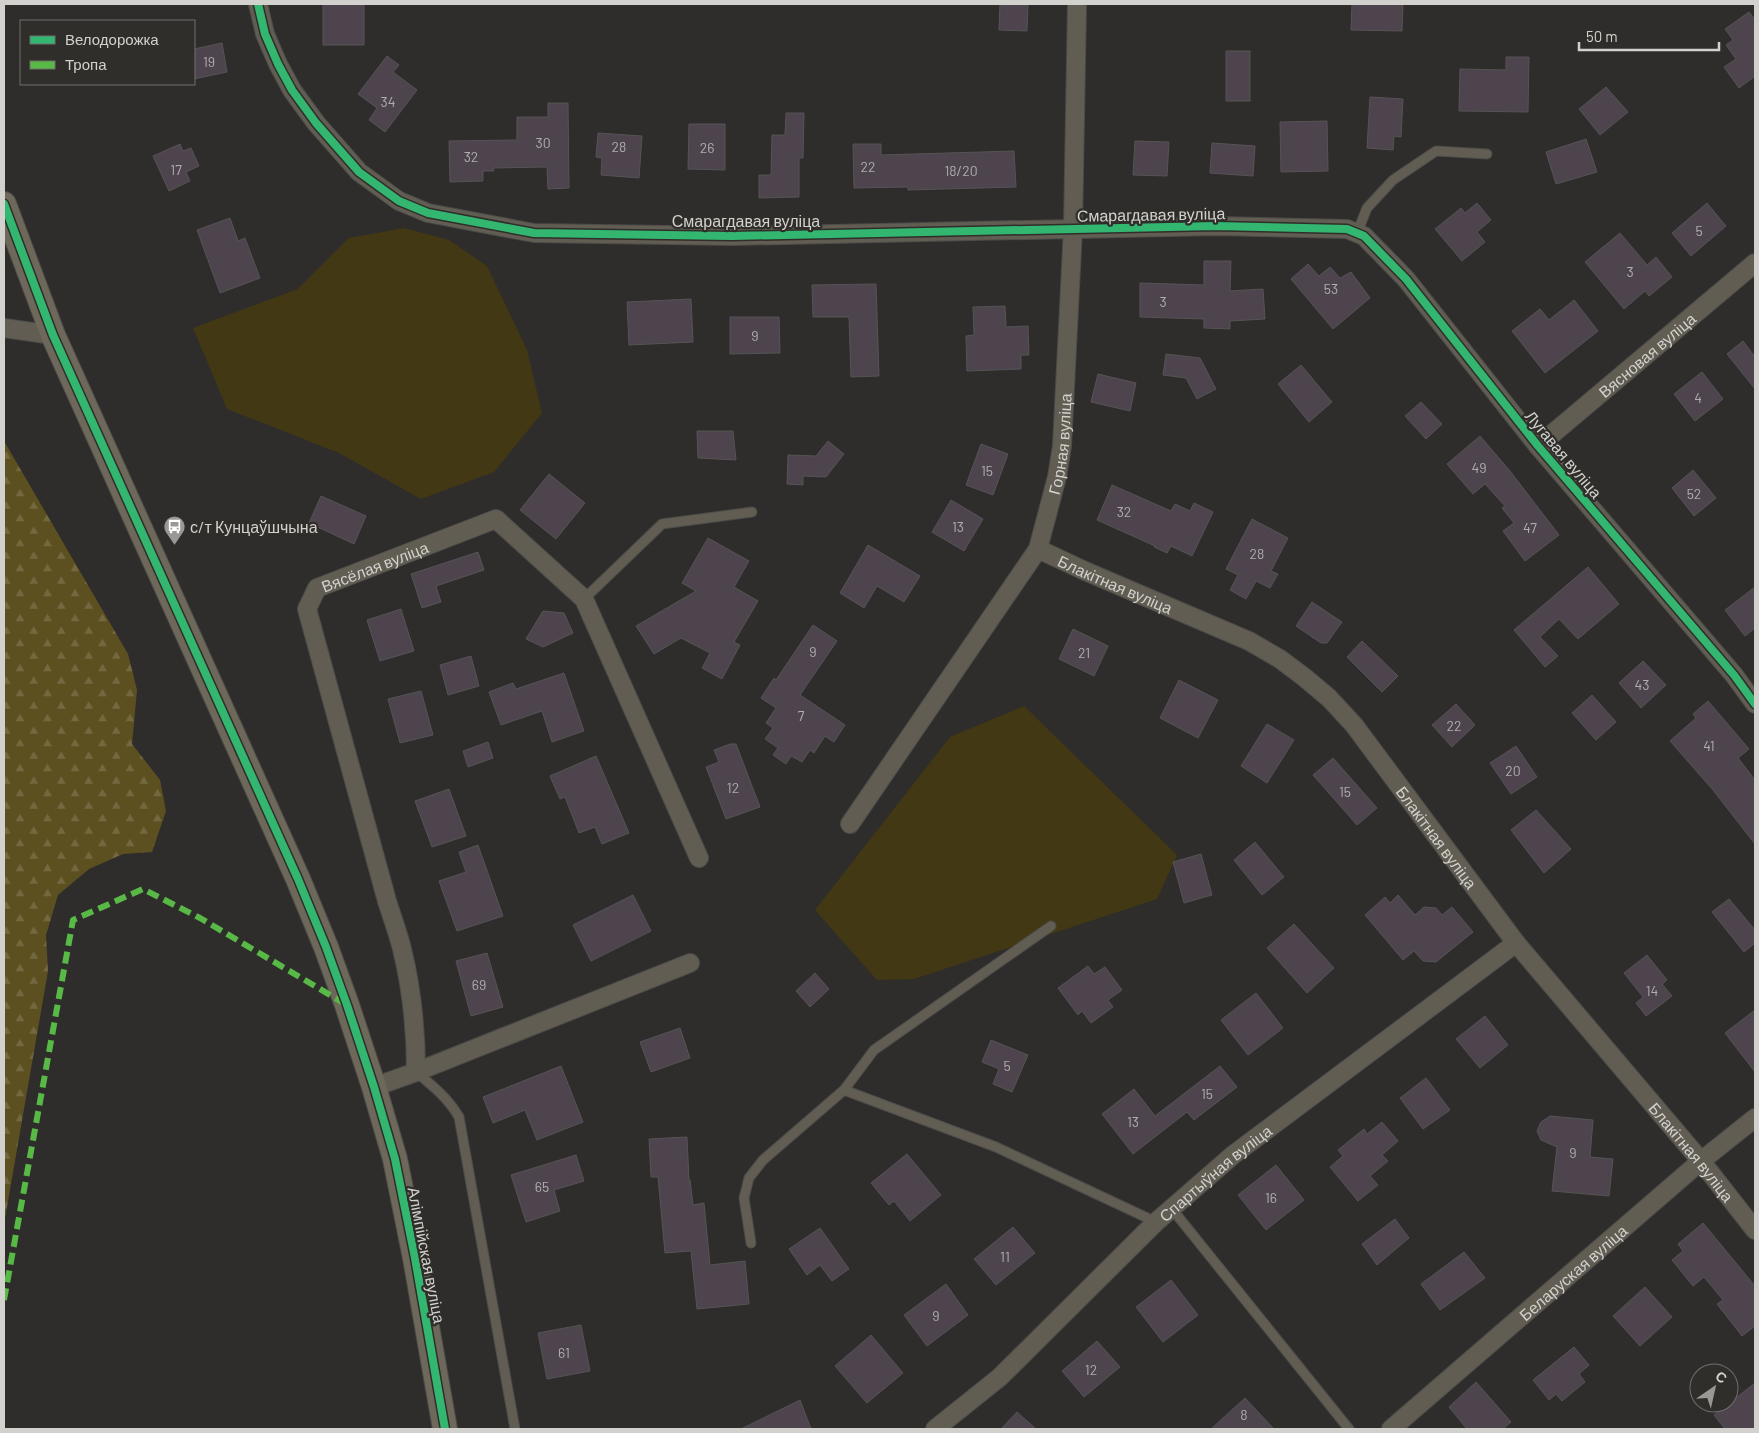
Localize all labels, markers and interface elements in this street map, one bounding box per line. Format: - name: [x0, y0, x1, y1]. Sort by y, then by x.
- legend: [20, 20, 195, 85]
- scale bar: [1579, 20, 1719, 52]
- text: 50 m: [1586, 27, 1618, 45]
- text: Велодорожка: [65, 30, 159, 48]
- house number: 19: [203, 53, 215, 70]
- text: Тропа: [65, 55, 107, 73]
- house number: 34: [381, 93, 395, 110]
- house number: 30: [535, 134, 551, 151]
- house number: 28: [612, 138, 626, 155]
- house number: 26: [700, 139, 714, 156]
- house number: 32: [464, 148, 478, 165]
- house number: 22: [860, 158, 876, 175]
- house number: 17: [170, 161, 182, 178]
- house number: 18/20: [944, 162, 978, 179]
- street label: Смарагдавая вуліца: [1077, 203, 1225, 225]
- street label: Смарагдавая вуліца: [672, 211, 820, 230]
- house number: 5: [1695, 222, 1703, 239]
- house number: 3: [1626, 263, 1634, 280]
- house number: 53: [1324, 280, 1338, 297]
- house number: 3: [1159, 293, 1167, 310]
- street label: Вясновая вуліца: [1594, 308, 1699, 401]
- house number: 9: [751, 327, 759, 344]
- house number: 4: [1694, 389, 1702, 406]
- street label: Горная вуліца: [1043, 393, 1074, 496]
- street label: Лугавая вуліца: [1522, 406, 1606, 502]
- house number: 49: [1471, 459, 1487, 476]
- house number: 15: [981, 462, 993, 479]
- house number: 52: [1687, 485, 1701, 502]
- house number: 32: [1117, 503, 1131, 520]
- bus stop icon: с/т Кунцаўшчына: [162, 514, 186, 545]
- place label: с/т Кунцаўшчына: [190, 517, 318, 536]
- house number: 13: [952, 518, 964, 535]
- house number: 47: [1523, 519, 1537, 536]
- street label: Вясёлая вуліца: [318, 537, 431, 595]
- house number: 28: [1250, 545, 1264, 562]
- street label: Блакітная вуліца: [1055, 550, 1176, 617]
- house number: 9: [809, 643, 817, 660]
- house number: 21: [1078, 644, 1090, 661]
- house number: 43: [1635, 676, 1649, 693]
- house number: 7: [798, 707, 805, 724]
- house number: 22: [1446, 717, 1462, 734]
- house number: 41: [1703, 737, 1715, 754]
- house number: 20: [1505, 762, 1521, 779]
- house number: 12: [727, 779, 739, 796]
- street label: Блакітная вуліца: [1393, 782, 1482, 892]
- house number: 15: [1339, 783, 1351, 800]
- house number: 69: [472, 976, 486, 993]
- house number: 14: [1646, 982, 1658, 999]
- house number: 5: [1003, 1057, 1011, 1074]
- house number: 15: [1201, 1085, 1213, 1102]
- street label: Блакітная вуліца: [1646, 1098, 1738, 1205]
- house number: 13: [1127, 1113, 1139, 1130]
- street label: Спартыўная вуліца: [1155, 1120, 1275, 1225]
- house number: 9: [1569, 1144, 1577, 1161]
- house number: 65: [535, 1178, 549, 1195]
- street label: Алімпійская вуліца: [404, 1185, 450, 1325]
- house number: 16: [1265, 1189, 1277, 1206]
- street label: Беларуская вуліца: [1515, 1220, 1631, 1324]
- house number: 11: [1000, 1248, 1010, 1265]
- house number: 9: [932, 1307, 940, 1324]
- house number: 61: [558, 1344, 570, 1361]
- house number: 12: [1085, 1361, 1097, 1378]
- north arrow: [1689, 1363, 1739, 1413]
- text: С: [1713, 1367, 1730, 1387]
- house number: 8: [1240, 1406, 1248, 1423]

